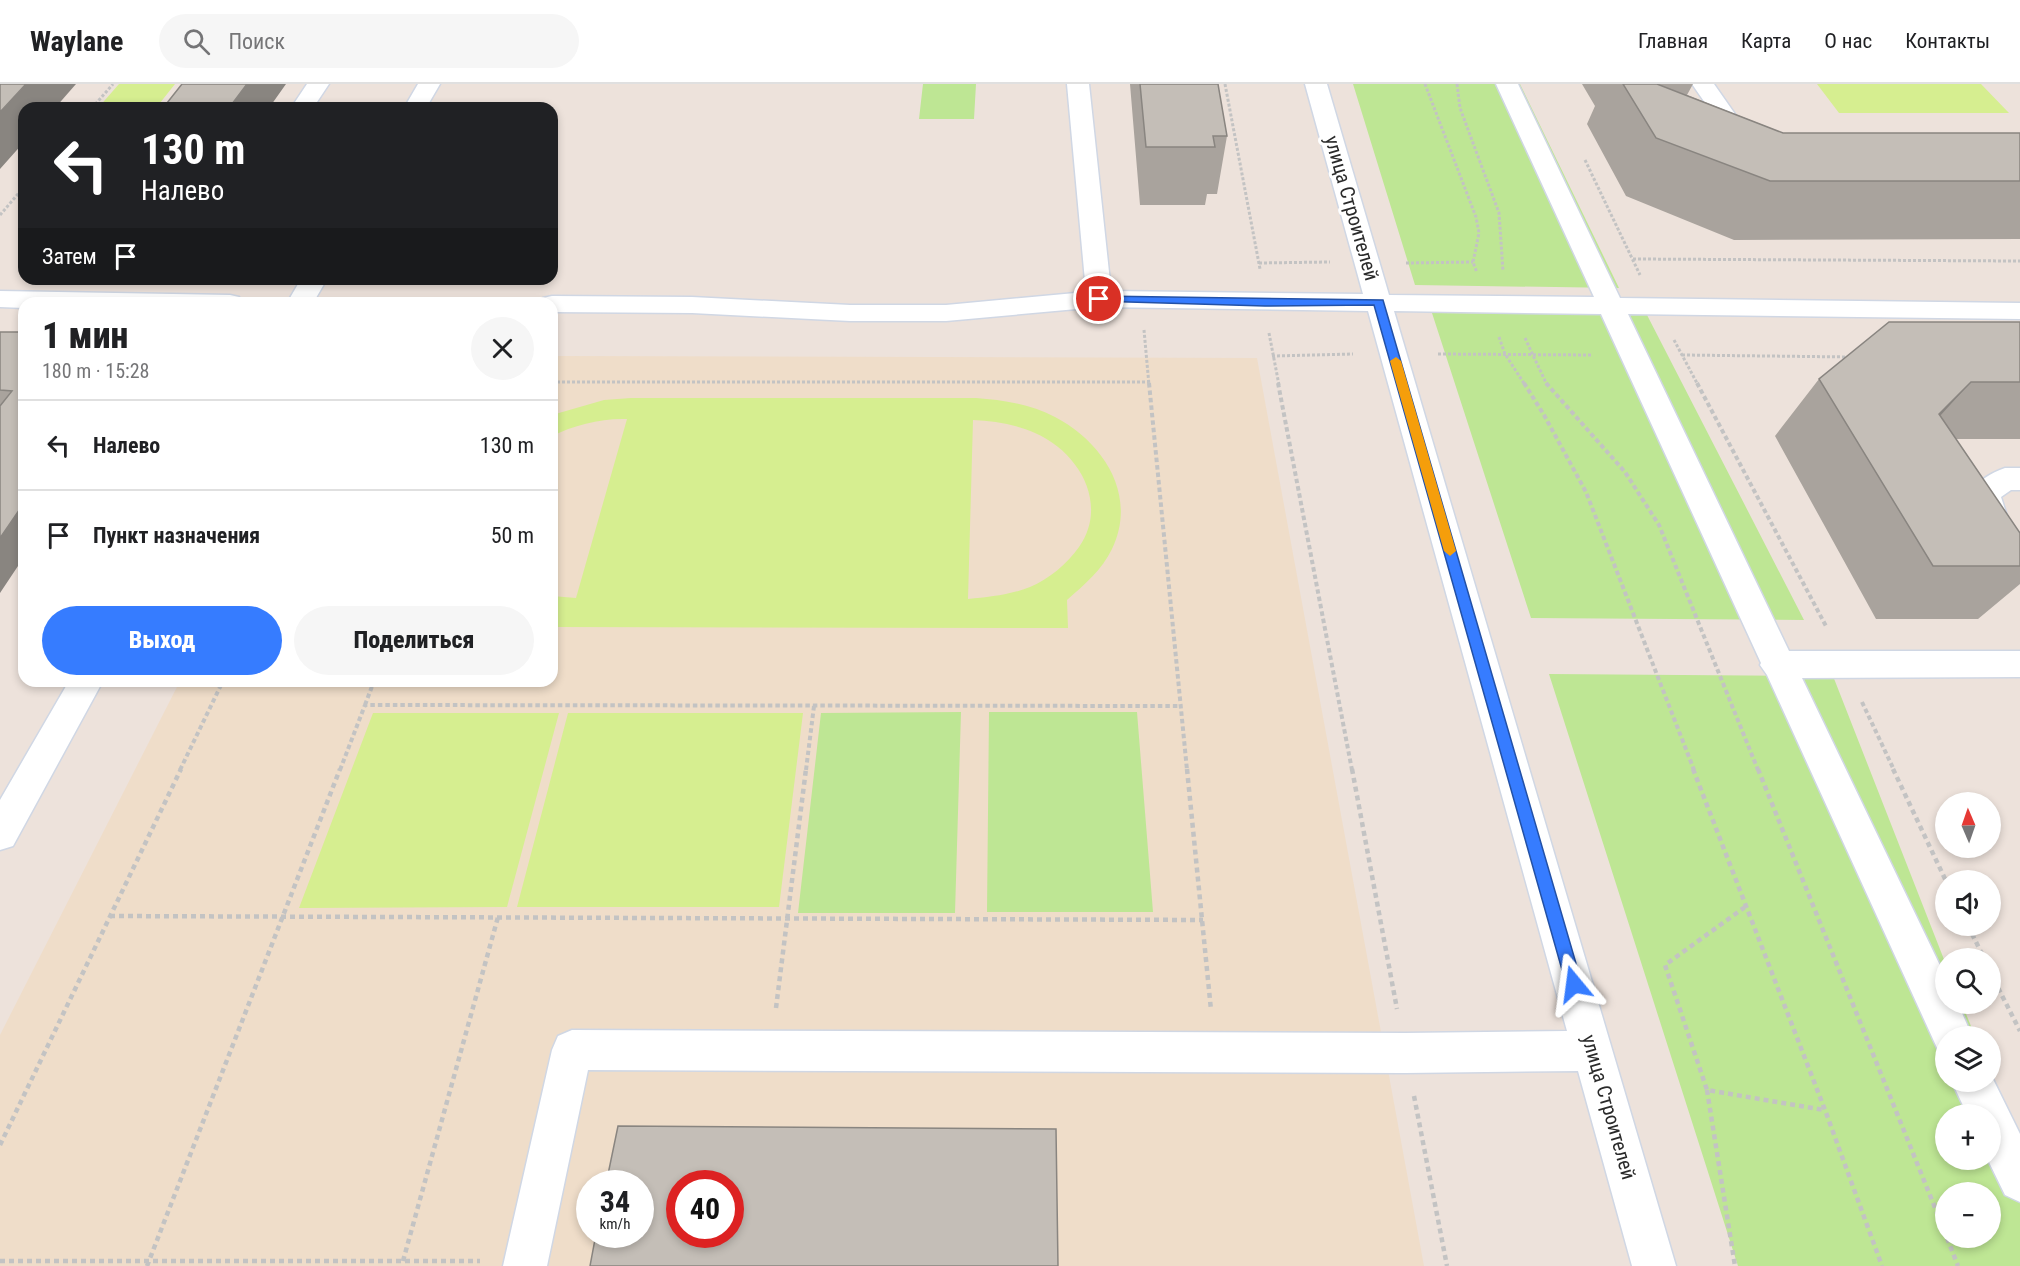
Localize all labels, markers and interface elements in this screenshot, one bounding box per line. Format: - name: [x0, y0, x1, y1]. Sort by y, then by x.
- search box: [159, 14, 579, 68]
- text: Waylane: [30, 25, 123, 58]
- icon: search: [180, 25, 213, 58]
- text: Поиск: [228, 29, 285, 54]
- text: Главная: [1638, 29, 1708, 53]
- text: Карта: [1741, 29, 1791, 53]
- text: О нас: [1824, 29, 1872, 53]
- text: Контакты: [1905, 29, 1990, 53]
- text: 130 m: [141, 125, 246, 174]
- icon: left: [42, 126, 120, 204]
- street label: улица Строителей: [1320, 133, 1384, 283]
- text: Налево: [141, 175, 224, 207]
- icon: arrive: [109, 240, 142, 273]
- text: Затем: [42, 244, 97, 269]
- pin: [1073, 273, 1124, 324]
- icon: arrive: [1082, 282, 1115, 315]
- text: 1 мин: [42, 315, 128, 357]
- button: close: [471, 317, 534, 380]
- text: 180 m · 15:28: [42, 359, 149, 383]
- icon: left: [42, 429, 75, 462]
- text: Налево: [93, 433, 160, 458]
- text: 130 m: [480, 433, 534, 458]
- icon: arrive: [42, 519, 75, 552]
- text: Пункт назначения: [93, 523, 260, 548]
- text: 50 m: [491, 523, 534, 548]
- button: Выход: [42, 606, 282, 675]
- button: Поделиться: [294, 606, 534, 675]
- north arrow: [1935, 792, 2001, 858]
- map controls: [1935, 792, 2001, 1248]
- button: sound: [1935, 870, 2001, 936]
- button: search: [1935, 948, 2001, 1014]
- position arrow: [1542, 952, 1606, 1016]
- button: layers: [1935, 1026, 2001, 1092]
- street label: улица Строителей: [1577, 1032, 1641, 1182]
- button: +: [1935, 1104, 2001, 1170]
- speed limit sign: 40: [666, 1170, 744, 1248]
- button: −: [1935, 1182, 2001, 1248]
- text: 34: [600, 1184, 630, 1219]
- text: km/h: [600, 1215, 630, 1233]

